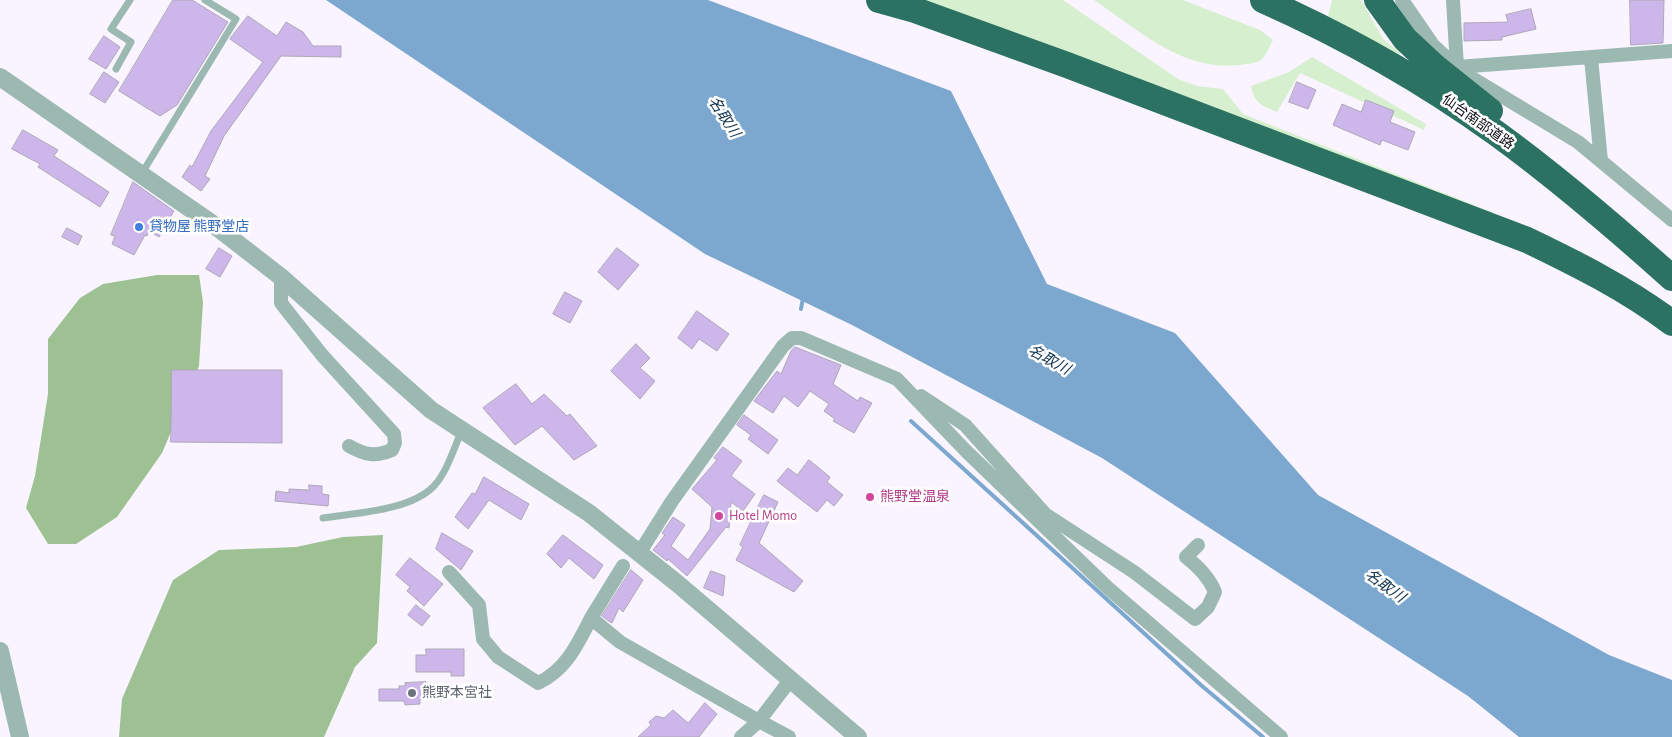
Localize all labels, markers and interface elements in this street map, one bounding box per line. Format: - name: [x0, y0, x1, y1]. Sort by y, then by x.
- street label: 仙台南部道路: [1439, 91, 1517, 153]
- water label: 名取川: [704, 93, 744, 141]
- place label: 貸物屋 熊野堂店: [149, 219, 249, 235]
- marker: 貸物屋 熊野堂店: [133, 221, 145, 233]
- water label: 名取川: [1025, 341, 1073, 379]
- place label: 熊野堂温泉: [880, 489, 950, 505]
- marker: 熊野堂温泉: [864, 491, 876, 503]
- place label: Hotel Momo: [729, 508, 797, 524]
- marker: Hotel Momo: [713, 510, 725, 522]
- water label: 名取川: [1362, 565, 1408, 607]
- place label: 熊野本宮社: [422, 685, 492, 701]
- marker: 熊野本宮社: [406, 687, 418, 699]

